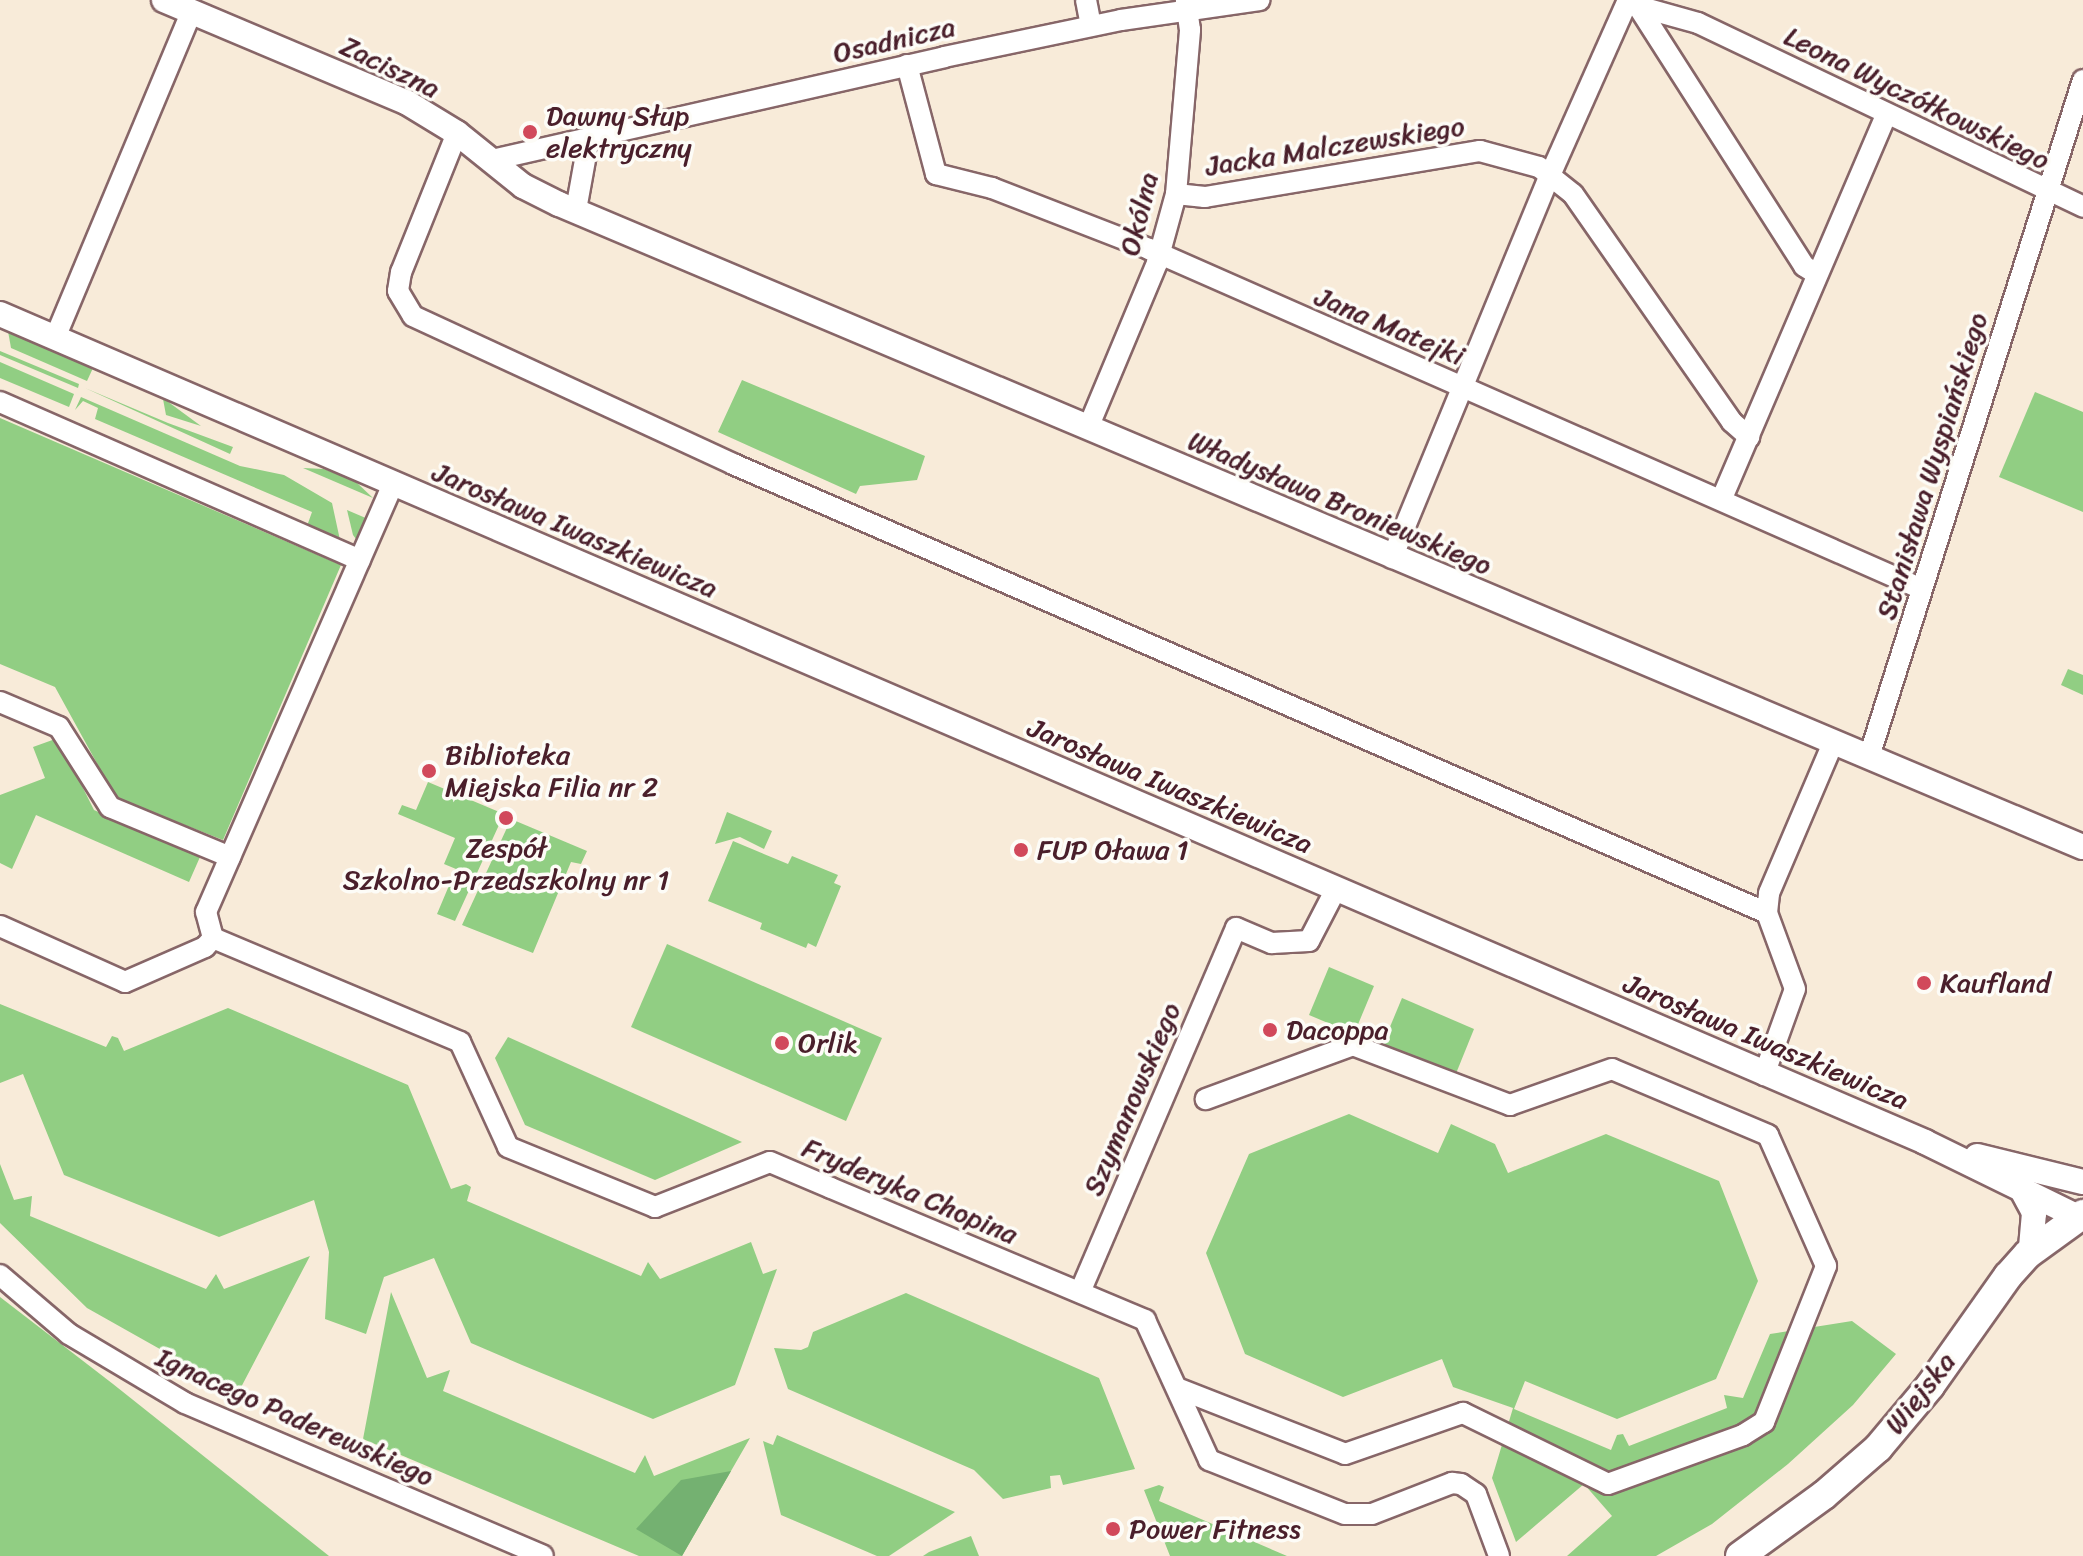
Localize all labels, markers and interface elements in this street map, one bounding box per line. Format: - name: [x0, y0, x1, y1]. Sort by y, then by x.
- street label: Osadnicza: [830, 10, 958, 70]
- street label: Leona Wyczółkowskiego: [1780, 20, 2054, 176]
- street label: Zaciszna: [335, 29, 445, 105]
- place label: Dawny Słup elektryczny: [546, 99, 692, 165]
- street label: Jacka Malczewskiego: [1203, 109, 1467, 183]
- marker: Dawny Słup elektryczny: [521, 123, 539, 141]
- street label: Okólna: [1112, 169, 1166, 259]
- street label: Jana Matejki: [1310, 280, 1470, 372]
- street label: Stanisława Wyspiańskiego: [1869, 308, 1995, 624]
- street label: Władysława Broniewskiego: [1183, 424, 1497, 582]
- street label: Jarosława Iwaszkiewicza: [428, 455, 722, 605]
- street label: Jarosława Iwaszkiewicza: [1023, 711, 1317, 861]
- place label: Biblioteka Miejska Filia nr 2: [445, 738, 658, 804]
- marker: Biblioteka Miejska Filia nr 2: [420, 762, 438, 780]
- marker: Zespół Szkolno-Przedszkolny nr 1: [497, 809, 515, 827]
- place label: Zespół Szkolno-Przedszkolny nr 1: [343, 831, 669, 897]
- place label: FUP Oława 1: [1037, 833, 1189, 867]
- marker: FUP Oława 1: [1012, 841, 1030, 859]
- place label: Kaufland: [1940, 966, 2050, 1000]
- street label: Jarosława Iwaszkiewicza: [1619, 967, 1913, 1117]
- marker: Kaufland: [1915, 974, 1933, 992]
- street label: Szymanowskiego: [1076, 997, 1188, 1201]
- place label: Dacoppa: [1286, 1013, 1389, 1047]
- marker: Dacoppa: [1261, 1021, 1279, 1039]
- place label: Orlik: [798, 1026, 858, 1060]
- marker: Orlik: [773, 1034, 791, 1052]
- street label: Fryderyka Chopina: [797, 1130, 1023, 1252]
- street label: Ignacego Paderewskiego: [151, 1341, 439, 1493]
- street label: Wiejska: [1878, 1345, 1962, 1441]
- place label: Power Fitness: [1129, 1512, 1302, 1546]
- marker: Power Fitness: [1104, 1520, 1122, 1538]

